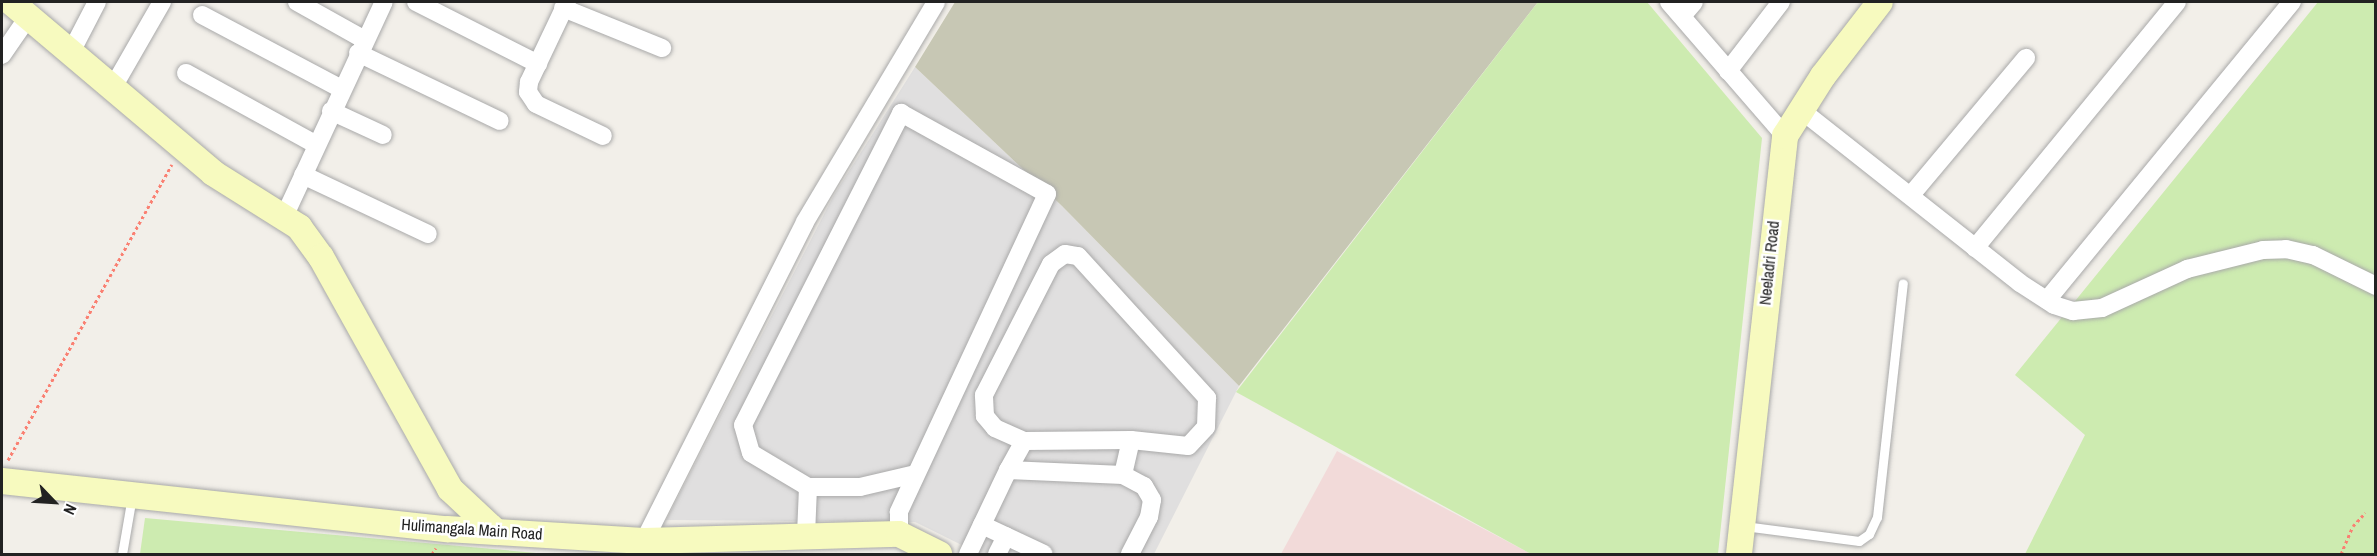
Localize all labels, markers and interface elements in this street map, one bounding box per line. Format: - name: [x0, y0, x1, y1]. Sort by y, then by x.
- street label: Neeladri Road: [1755, 220, 1783, 306]
- north arrow: [24, 472, 84, 532]
- text: N: [58, 501, 82, 519]
- street label: Hulimangala Main Road: [401, 514, 543, 544]

